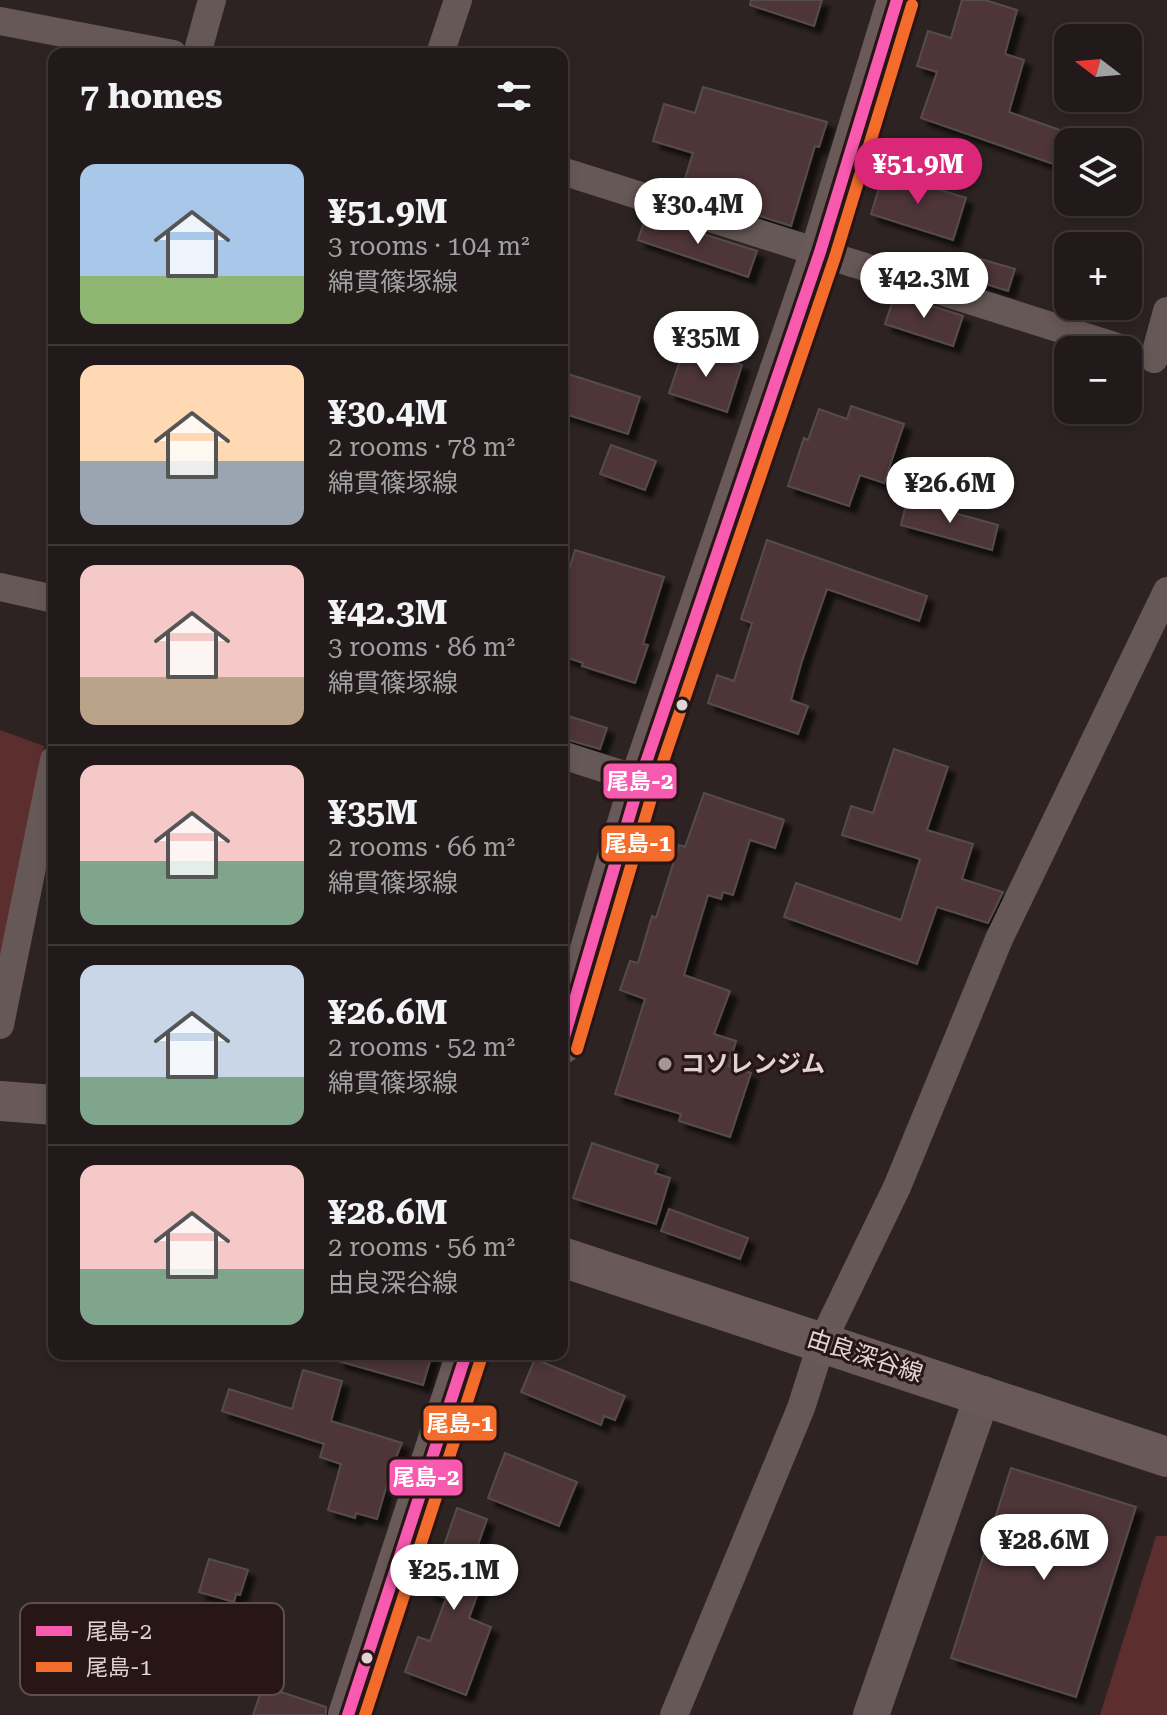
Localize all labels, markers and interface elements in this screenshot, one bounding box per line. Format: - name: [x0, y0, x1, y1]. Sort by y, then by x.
- north arrow: [1054, 24, 1142, 112]
- map controls: [1054, 24, 1142, 424]
- icon: filters: [492, 74, 536, 118]
- text: 7 homes: [80, 76, 223, 116]
- button: layers: [1054, 128, 1142, 216]
- pin: ¥51.9M: [853, 138, 983, 206]
- text: ¥51.9M: [872, 149, 964, 179]
- pin: ¥30.4M: [633, 178, 763, 246]
- text: ¥30.4M: [652, 189, 744, 219]
- text: ¥51.9M: [328, 191, 448, 231]
- icon: home: [144, 196, 240, 292]
- text: 3 rooms · 104 m²: [328, 231, 530, 261]
- button: +: [1054, 232, 1142, 320]
- pin: ¥42.3M: [859, 252, 989, 320]
- text: ¥42.3M: [878, 263, 970, 293]
- text: 綿貫篠塚線: [328, 267, 458, 297]
- pin: ¥35M: [659, 311, 753, 379]
- text: ¥35M: [672, 322, 740, 352]
- button: −: [1054, 336, 1142, 424]
- text: ¥30.4M: [328, 392, 448, 432]
- icon: home: [144, 397, 240, 493]
- text: 2 rooms · 78 m²: [328, 432, 515, 462]
- pin: ¥26.6M: [885, 457, 1015, 525]
- text: 綿貫篠塚線: [328, 468, 458, 498]
- text: ¥26.6M: [904, 468, 996, 498]
- text: ¥42.3M: [328, 592, 448, 632]
- icon: home: [144, 597, 240, 693]
- text: 3 rooms · 86 m²: [328, 632, 515, 662]
- text: 綿貫篠塚線: [328, 668, 458, 698]
- unlabelled marker: [674, 697, 690, 713]
- line badge: 尾島-2: [602, 762, 678, 800]
- text: 尾島-2: [607, 769, 673, 794]
- text: ¥35M: [328, 792, 418, 832]
- icon: home: [144, 797, 240, 893]
- line badge: 尾島-1: [600, 824, 676, 863]
- text: 尾島-1: [605, 831, 671, 856]
- text: 2 rooms · 66 m²: [328, 832, 515, 862]
- text: 綿貫篠塚線: [328, 868, 458, 898]
- text: ¥26.6M: [328, 992, 448, 1032]
- icon: home: [144, 997, 240, 1093]
- text: 2 rooms · 52 m²: [328, 1032, 515, 1062]
- place label: コソレンジム: [681, 1050, 825, 1078]
- marker: コソレンジム: [656, 1055, 674, 1073]
- text: 綿貫篠塚線: [328, 1068, 458, 1098]
- text: ¥28.6M: [328, 1192, 448, 1232]
- icon: home: [144, 1197, 240, 1293]
- text: 2 rooms · 56 m²: [328, 1232, 515, 1262]
- text: 由良深谷線: [328, 1268, 458, 1298]
- street label: 由良深谷線: [804, 1324, 926, 1388]
- line badge: 尾島-1: [422, 1404, 498, 1442]
- text: 尾島-1: [427, 1411, 493, 1436]
- line badge: 尾島-2: [388, 1458, 464, 1497]
- text: 尾島-2: [393, 1465, 459, 1490]
- pin: ¥28.6M: [979, 1514, 1109, 1582]
- text: ¥28.6M: [998, 1525, 1090, 1555]
- pin: ¥25.1M: [389, 1544, 519, 1612]
- text: ¥25.1M: [408, 1555, 500, 1585]
- legend: [20, 1603, 284, 1695]
- text: 尾島-2: [86, 1619, 152, 1644]
- unlabelled marker: [359, 1650, 375, 1666]
- text: 尾島-1: [86, 1655, 152, 1680]

